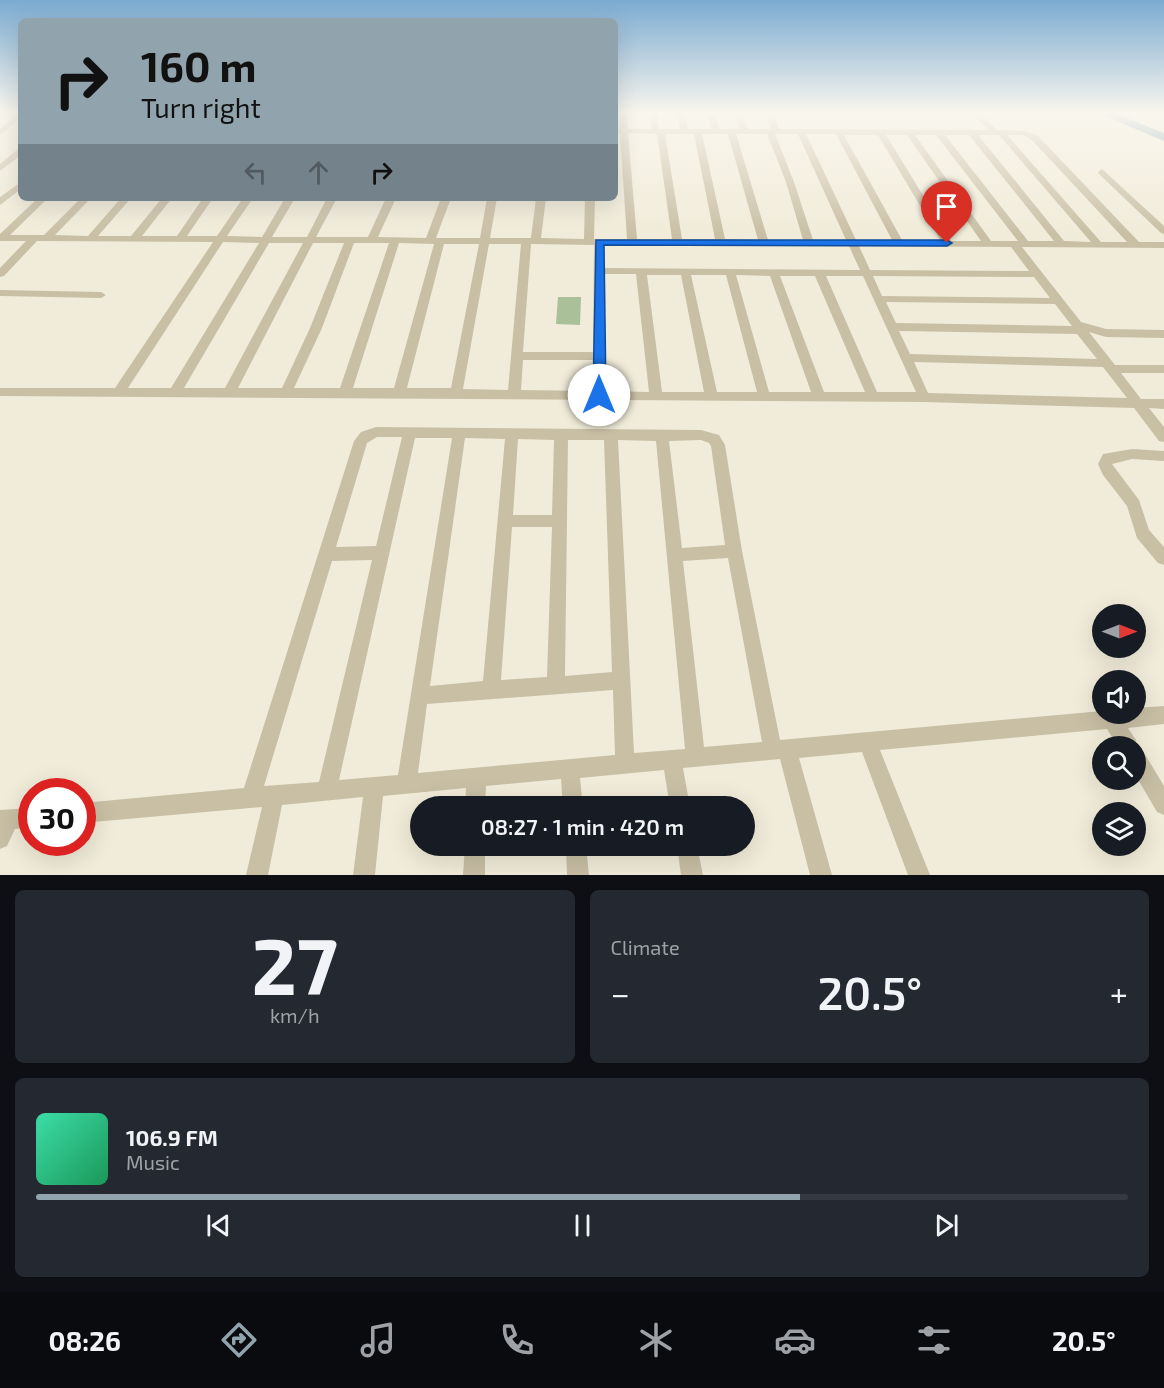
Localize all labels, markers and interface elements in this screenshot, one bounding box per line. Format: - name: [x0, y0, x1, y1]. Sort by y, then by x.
- text: 160 m: [141, 40, 257, 90]
- icon: right: [42, 42, 120, 120]
- text: Turn right: [141, 91, 261, 123]
- icon: left: [239, 156, 272, 189]
- icon: ahead: [302, 156, 335, 189]
- icon: right: [365, 156, 398, 189]
- pin: [921, 181, 972, 243]
- icon: arrive: [930, 190, 963, 223]
- position arrow: [567, 363, 631, 427]
- north arrow: [1092, 604, 1146, 658]
- map controls: [1092, 604, 1146, 856]
- button: sound: [1092, 670, 1146, 724]
- button: search: [1092, 736, 1146, 790]
- speed limit sign: 30: [18, 778, 96, 856]
- button: layers: [1092, 802, 1146, 856]
- text: 08:27 · 1 min · 420 m: [481, 813, 684, 839]
- text: 27: [251, 917, 338, 1011]
- text: Climate: [611, 935, 680, 959]
- text: 20.5°: [817, 965, 922, 1019]
- text: −: [611, 973, 630, 1013]
- text: +: [1110, 973, 1128, 1013]
- text: km/h: [270, 1003, 320, 1027]
- text: 106.9 FM: [126, 1124, 218, 1150]
- text: Music: [126, 1150, 180, 1174]
- icon: previous: [202, 1209, 235, 1242]
- icon: pause: [566, 1209, 599, 1242]
- icon: next: [930, 1209, 963, 1242]
- icon: directions: [218, 1319, 260, 1361]
- icon: music: [357, 1319, 399, 1361]
- icon: phone: [496, 1319, 538, 1361]
- icon: climate: [635, 1319, 677, 1361]
- icon: car: [774, 1319, 816, 1361]
- icon: filters: [913, 1319, 955, 1361]
- text: 08:26: [49, 1324, 121, 1356]
- text: 20.5°: [1052, 1324, 1115, 1356]

